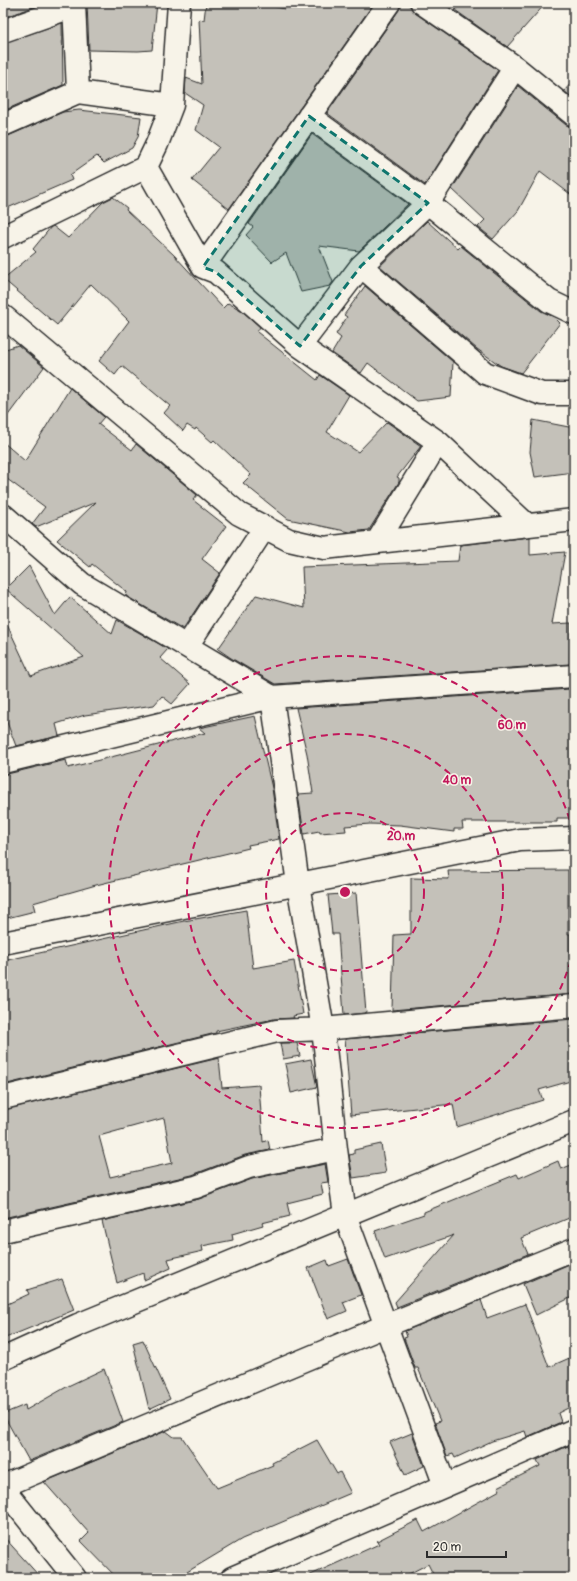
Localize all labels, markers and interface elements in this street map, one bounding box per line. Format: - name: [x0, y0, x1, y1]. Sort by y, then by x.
- text: 60 m: [498, 718, 527, 733]
- text: 40 m: [442, 773, 472, 788]
- text: 20 m: [387, 829, 415, 844]
- centre of rings: [338, 885, 352, 899]
- scale bar: [427, 1533, 506, 1559]
- text: 20 m: [433, 1540, 462, 1555]

